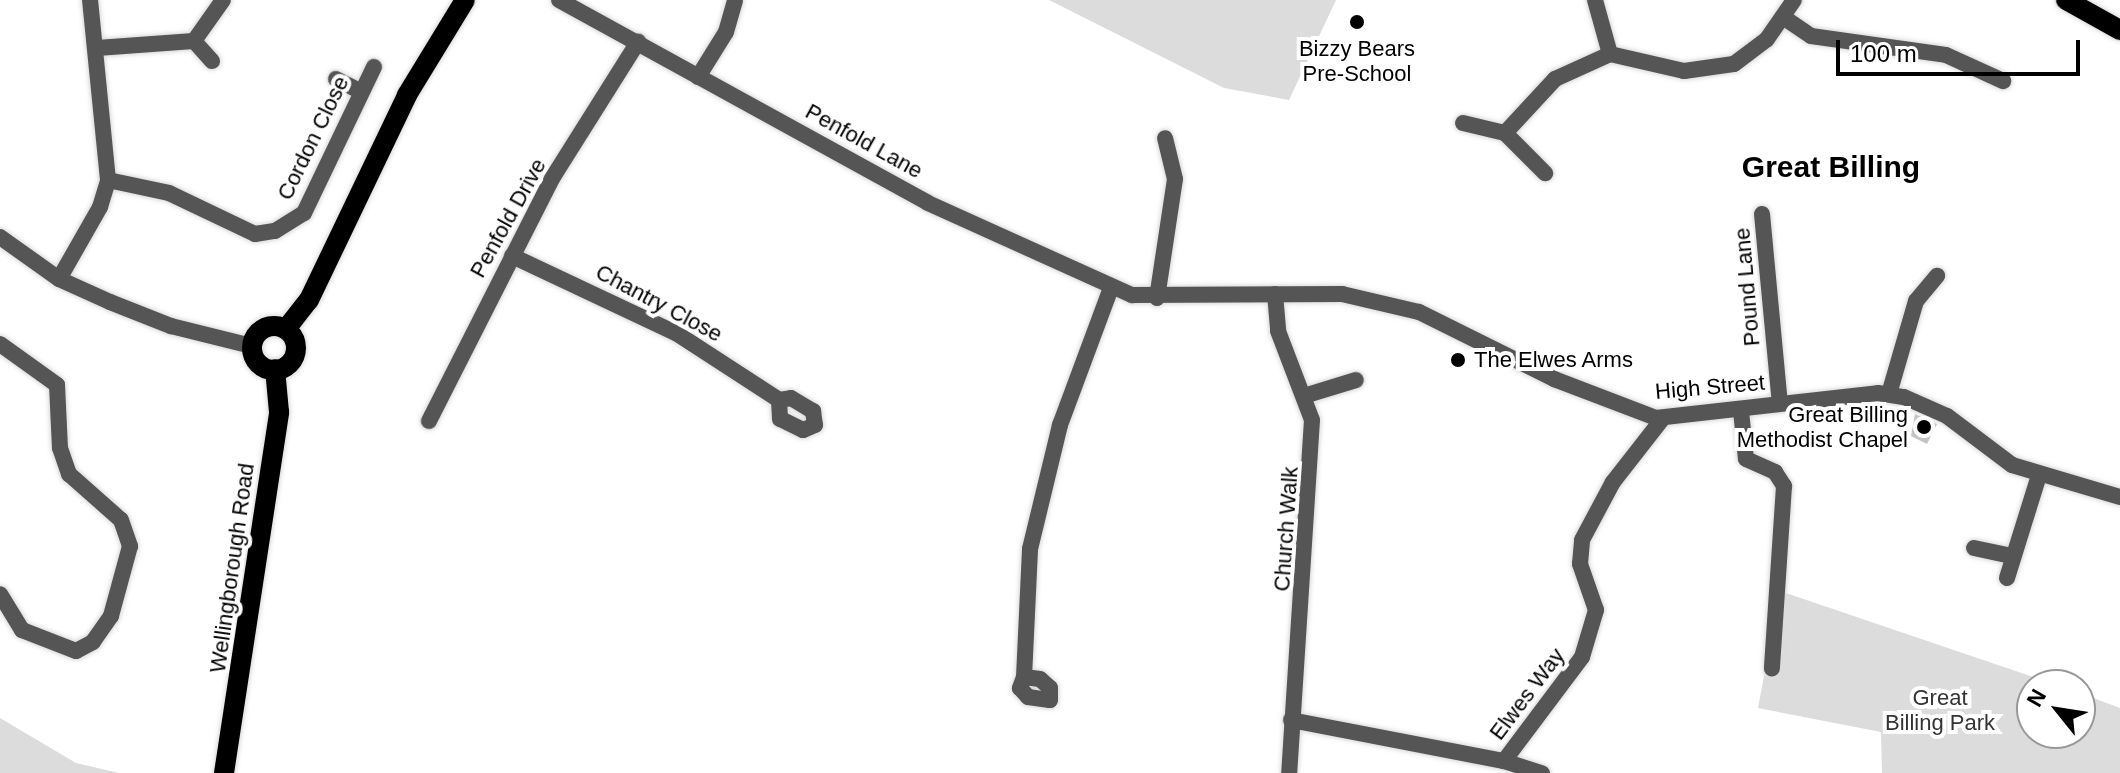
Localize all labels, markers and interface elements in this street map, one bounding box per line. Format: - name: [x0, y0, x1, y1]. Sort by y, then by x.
- marker: Bizzy Bears Pre-School: [1348, 13, 1366, 31]
- scale bar: [1840, 24, 2084, 74]
- place label: Bizzy Bears Pre-School: [1299, 35, 1415, 86]
- text: 100 m: [1850, 40, 1917, 67]
- street label: Cordon Close: [272, 72, 354, 204]
- street label: Penfold Lane: [801, 98, 927, 184]
- district label: Great Billing: [1742, 149, 1920, 185]
- street label: Penfold Drive: [464, 154, 552, 282]
- street label: Pound Lane: [1729, 227, 1765, 347]
- street label: Chantry Close: [591, 259, 727, 347]
- place label: The Elwes Arms: [1474, 347, 1634, 373]
- marker: The Elwes Arms: [1449, 351, 1467, 369]
- street label: High Street: [1654, 369, 1766, 405]
- place label: Great Billing Methodist Chapel: [1737, 401, 1908, 452]
- marker: Great Billing Methodist Chapel: [1915, 418, 1933, 436]
- street label: Wellingborough Road: [204, 462, 260, 674]
- street label: Church Walk: [1268, 466, 1304, 592]
- street label: Elwes Way: [1484, 643, 1570, 745]
- north arrow: [2016, 669, 2096, 749]
- park label: Great Billing Park: [1885, 684, 1995, 736]
- text: N: [2022, 685, 2051, 711]

